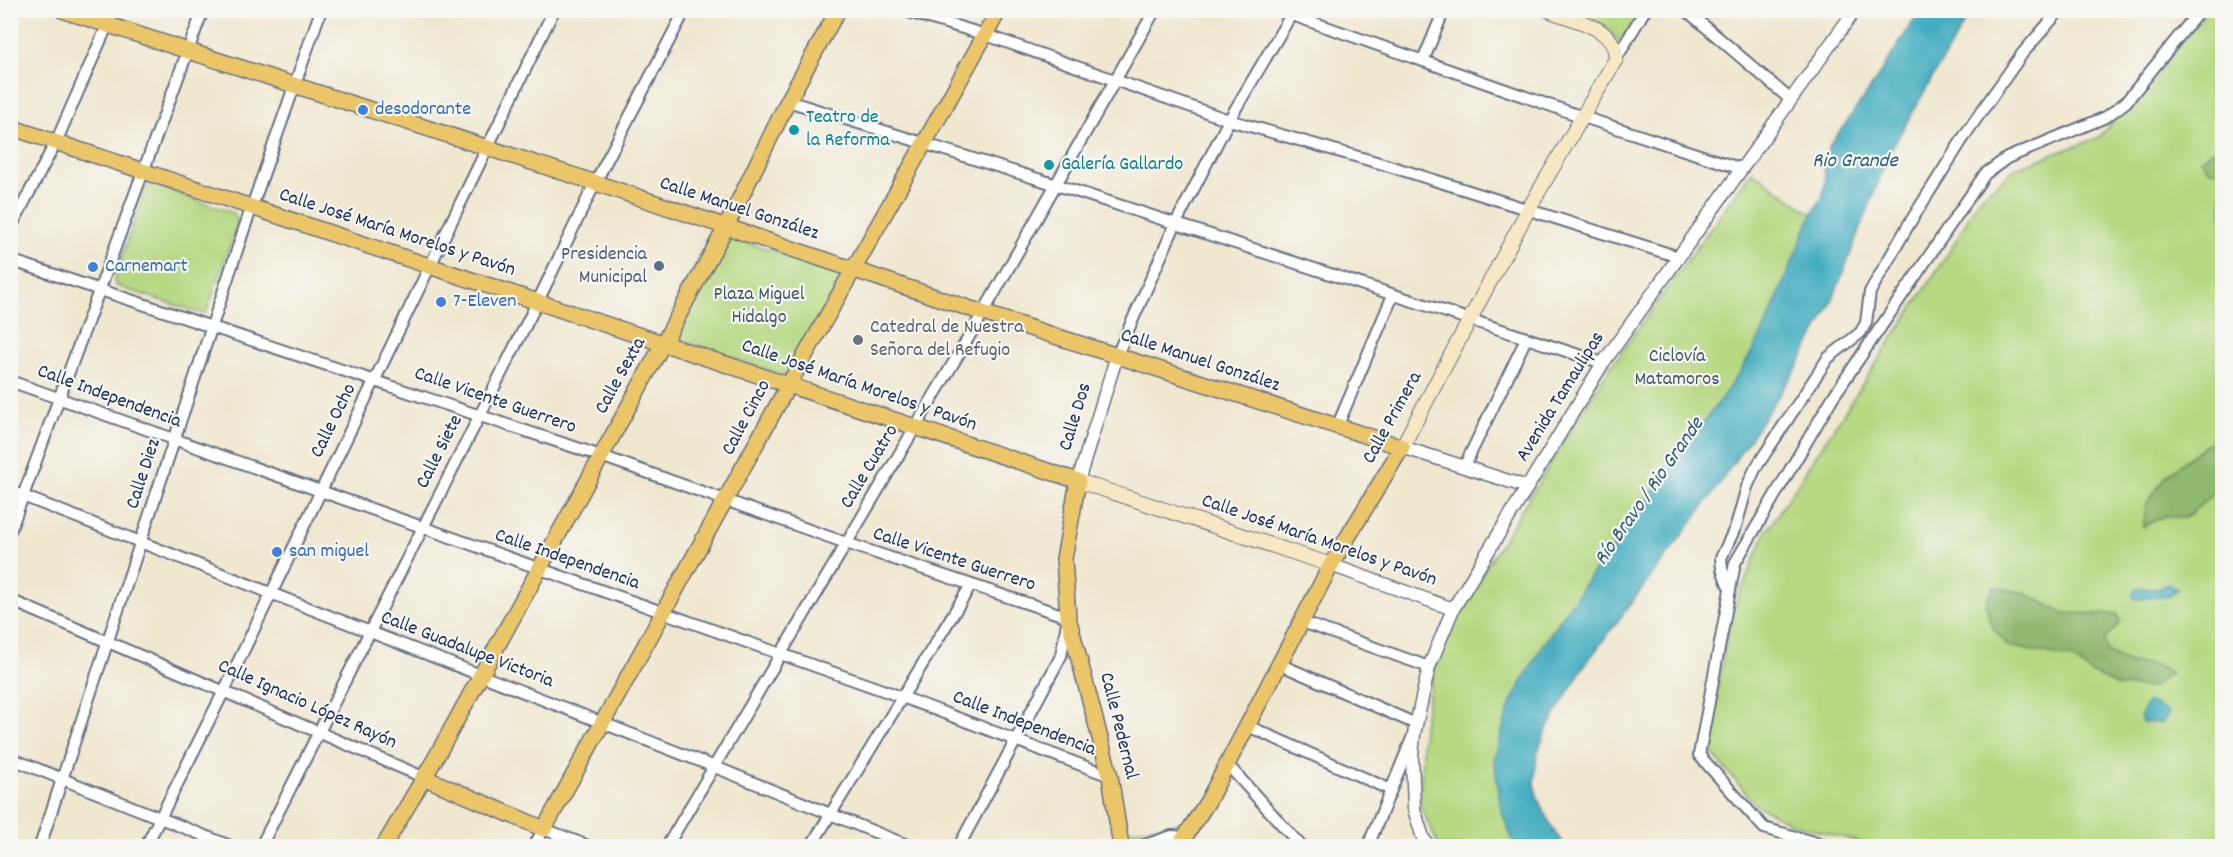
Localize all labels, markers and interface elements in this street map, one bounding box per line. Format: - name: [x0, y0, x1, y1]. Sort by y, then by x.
- place label: desodorante: [375, 96, 471, 124]
- marker: desodorante: [356, 103, 370, 117]
- place label: Teatro de la Reforma: [806, 104, 890, 155]
- marker: Teatro de la Reforma: [787, 123, 801, 137]
- water label: Rio Grande: [1812, 147, 1899, 177]
- place label: Galería Gallardo: [1061, 151, 1183, 179]
- marker: Galería Gallardo: [1042, 158, 1056, 172]
- street label: Calle Manuel González: [656, 170, 823, 248]
- street label: Calle José María Morelos y Pavón: [275, 181, 519, 285]
- place label: Presidencia Municipal: [561, 241, 648, 292]
- place label: Carnemart: [105, 253, 188, 281]
- marker: Presidencia Municipal: [652, 259, 666, 273]
- marker: Carnemart: [86, 260, 100, 274]
- park label: Plaza Miguel Hidalgo: [713, 281, 805, 332]
- place label: 7-Eleven: [453, 288, 517, 316]
- marker: 7-Eleven: [434, 295, 448, 309]
- place label: Catedral de Nuestra Señora del Refugio: [870, 314, 1024, 365]
- street label: Calle Manuel González: [1117, 322, 1284, 400]
- street label: Avenida Tamaulipas: [1510, 326, 1612, 468]
- street label: Calle Sexta: [588, 332, 654, 420]
- street label: Calle José María Morelos y Pavón: [738, 333, 980, 439]
- marker: Catedral de Nuestra Señora del Refugio: [851, 333, 865, 347]
- park label: Ciclovía Matamoros: [1634, 343, 1720, 394]
- street label: Calle Independencia: [33, 358, 186, 436]
- street label: Calle Vicente Guerrero: [410, 360, 580, 442]
- street label: Calle Primera: [1356, 366, 1430, 469]
- street label: Calle Cinco: [715, 375, 779, 461]
- street label: Calle Ocho: [304, 379, 364, 463]
- street label: Calle Dos: [1052, 380, 1100, 454]
- street label: Calle Siete: [409, 410, 471, 494]
- water label: Río Bravo / Rio Grande: [1588, 410, 1713, 572]
- street label: Calle Cuatro: [834, 420, 906, 514]
- street label: Calle Diez: [119, 435, 169, 513]
- street label: Calle José María Morelos y Pavón: [1198, 488, 1440, 594]
- street label: Calle Vicente Guerrero: [869, 520, 1039, 600]
- street label: Calle Independencia: [491, 522, 644, 598]
- place label: san miguel: [289, 538, 369, 566]
- marker: san miguel: [270, 545, 284, 559]
- street label: Calle Guadalupe Victoria: [377, 604, 558, 696]
- street label: Calle Ignacio López Rayón: [213, 653, 401, 757]
- street label: Calle Pedernal: [1091, 670, 1145, 783]
- street label: Calle Independencia: [948, 684, 1100, 764]

